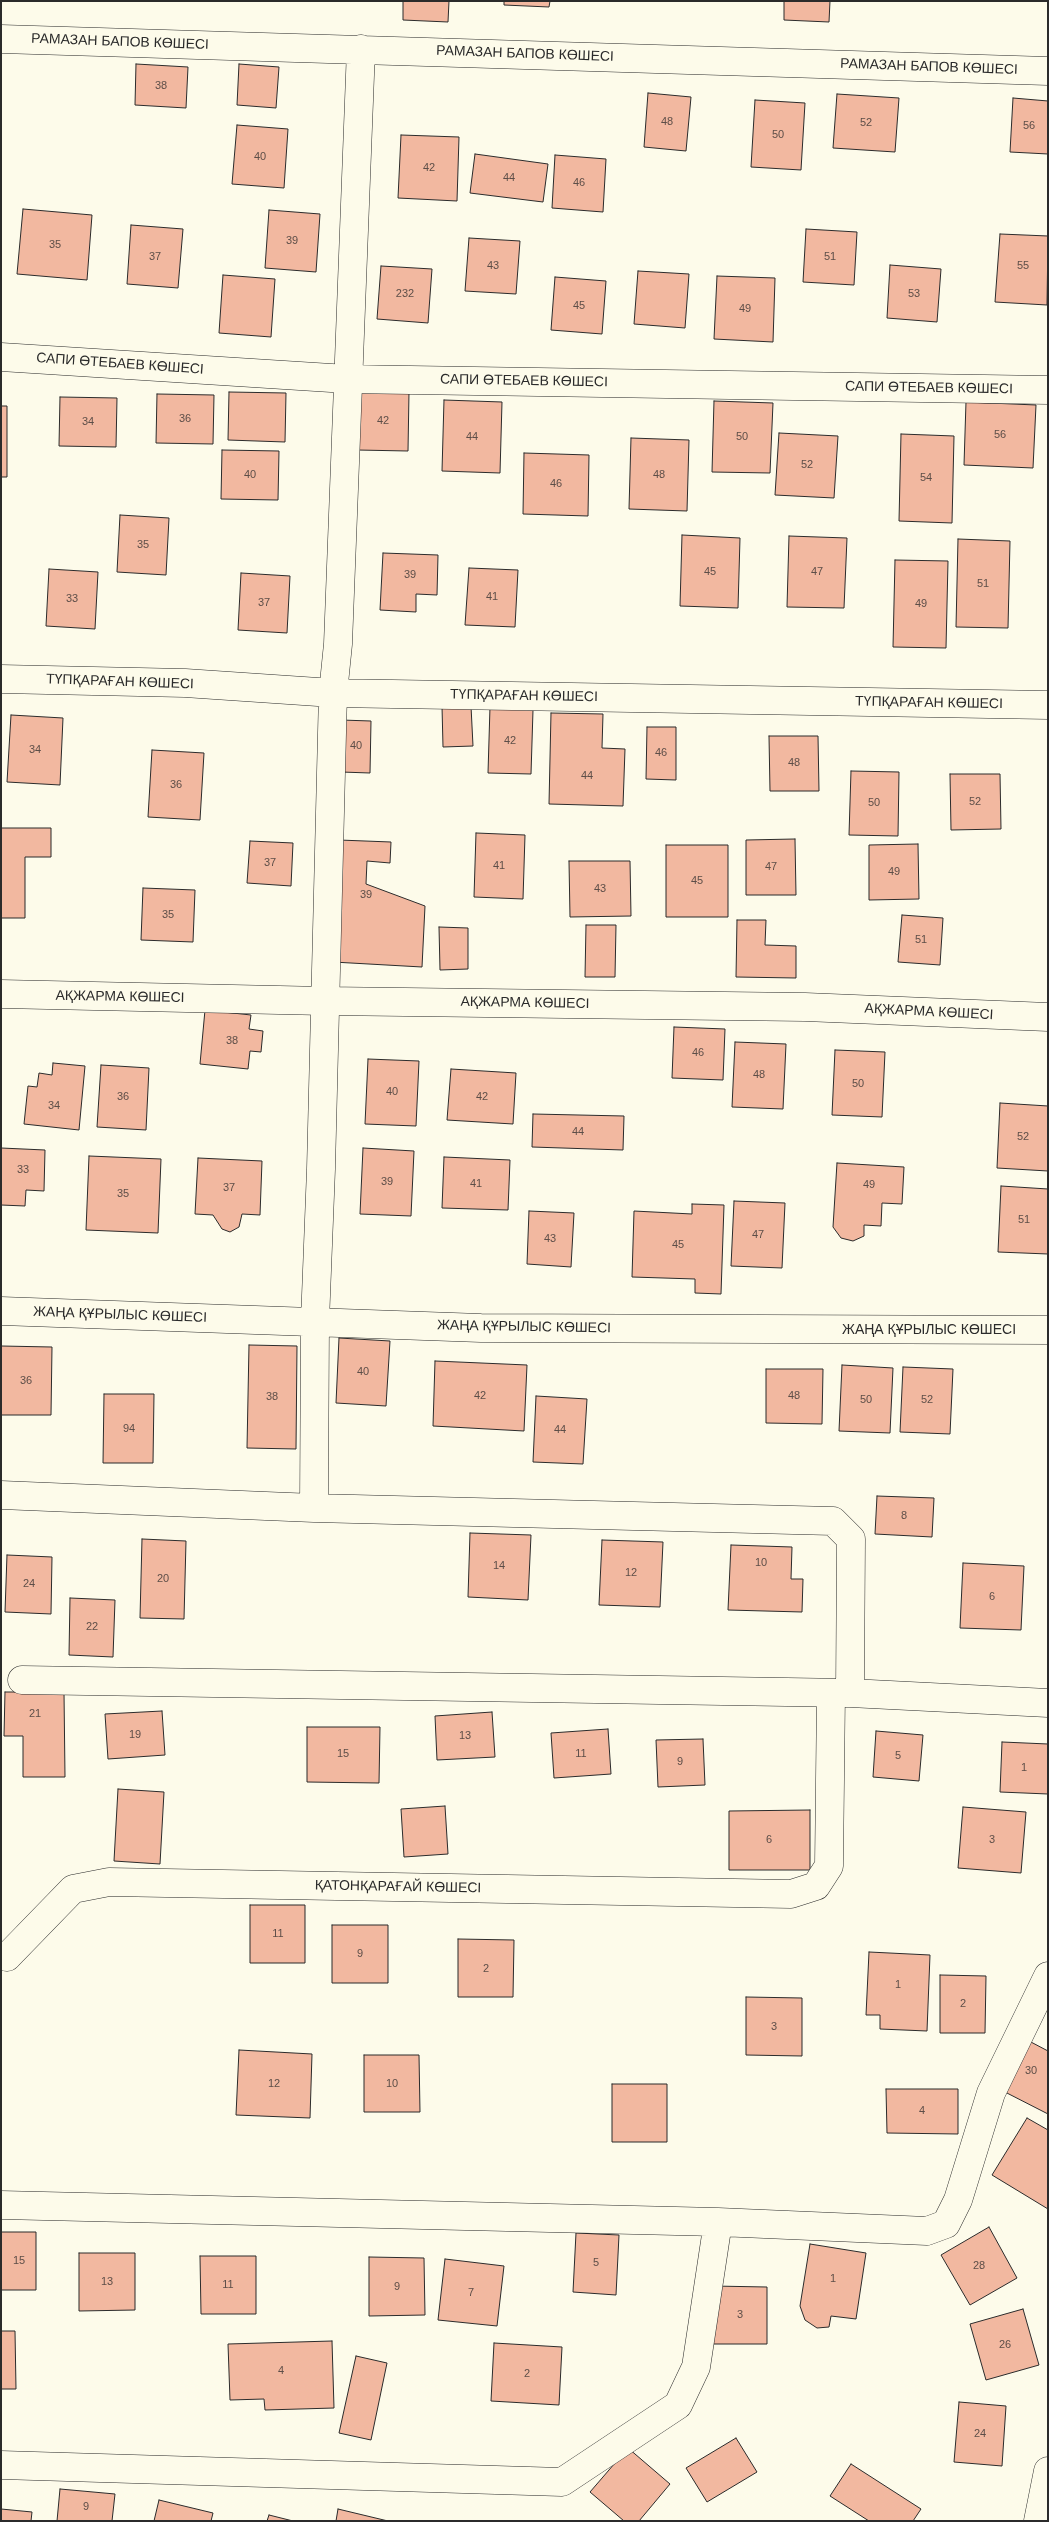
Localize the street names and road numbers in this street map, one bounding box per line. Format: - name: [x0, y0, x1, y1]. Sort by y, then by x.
- street label: РАМАЗАН БАПОВ КӨШЕСІ: [31, 31, 209, 53]
- street label: РАМАЗАН БАПОВ КӨШЕСІ: [436, 43, 614, 65]
- street label: РАМАЗАН БАПОВ КӨШЕСІ: [840, 56, 1018, 78]
- street label: САПИ ӨТЕБАЕВ КӨШЕСІ: [36, 350, 204, 378]
- street label: САПИ ӨТЕБАЕВ КӨШЕСІ: [440, 371, 608, 391]
- street label: САПИ ӨТЕБАЕВ КӨШЕСІ: [845, 378, 1013, 398]
- street label: ТҮПҚАРАҒАН КӨШЕСІ: [46, 671, 194, 693]
- street label: ТҮПҚАРАҒАН КӨШЕСІ: [450, 686, 598, 706]
- street label: ТҮПҚАРАҒАН КӨШЕСІ: [855, 693, 1003, 713]
- street label: АҚЖАРМА КӨШЕСІ: [55, 987, 185, 1007]
- street label: АҚЖАРМА КӨШЕСІ: [460, 993, 590, 1013]
- street label: АҚЖАРМА КӨШЕСІ: [864, 1000, 994, 1024]
- street label: ЖАҢА ҚҰРЫЛЫС КӨШЕСІ: [33, 1304, 207, 1326]
- street label: ЖАҢА ҚҰРЫЛЫС КӨШЕСІ: [437, 1317, 611, 1337]
- street label: ЖАҢА ҚҰРЫЛЫС КӨШЕСІ: [842, 1322, 1016, 1338]
- street label: ҚАТОНҚАРАҒАЙ КӨШЕСІ: [315, 1877, 481, 1897]

